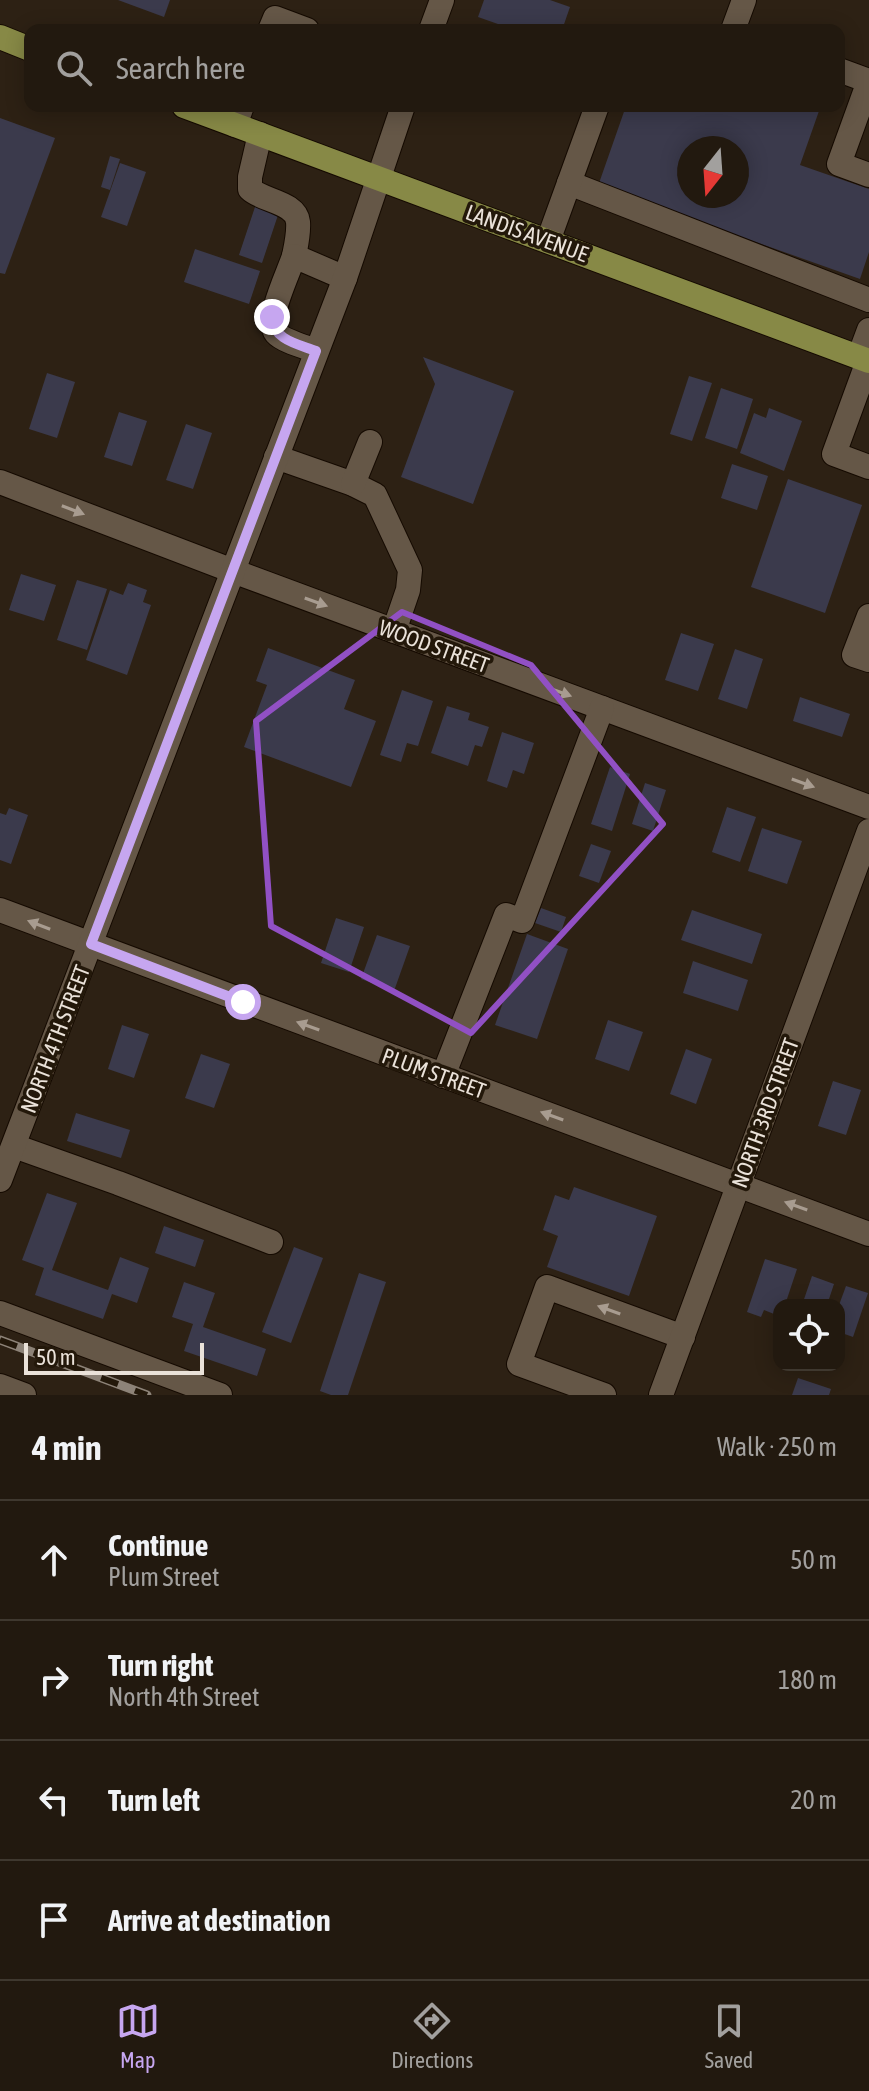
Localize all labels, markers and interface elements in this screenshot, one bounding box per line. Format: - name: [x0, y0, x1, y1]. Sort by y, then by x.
- search box: [24, 24, 845, 112]
- icon: search: [52, 46, 96, 90]
- text: Search here: [116, 51, 245, 85]
- north arrow: [677, 136, 749, 208]
- street label: LANDIS AVENUE: [462, 199, 592, 267]
- route end: [254, 299, 290, 335]
- one-way arrow: [61, 504, 85, 517]
- one-way arrow: [304, 596, 328, 609]
- street label: WOOD STREET: [375, 614, 493, 678]
- one-way arrow: [548, 686, 572, 699]
- one-way arrow: [792, 777, 816, 790]
- one-way arrow: [27, 918, 51, 931]
- street label: NORTH 4TH STREET: [15, 961, 95, 1117]
- route start: [225, 984, 261, 1020]
- one-way arrow: [296, 1019, 320, 1032]
- street label: NORTH 3RD STREET: [726, 1034, 804, 1191]
- street label: PLUM STREET: [379, 1042, 490, 1104]
- one-way arrow: [540, 1109, 564, 1122]
- one-way arrow: [784, 1200, 808, 1212]
- map controls: [773, 1299, 845, 1371]
- button: locate: [773, 1299, 845, 1371]
- one-way arrow: [597, 1303, 621, 1316]
- scale bar: [24, 1339, 204, 1375]
- text: 50 m: [36, 1344, 76, 1370]
- text: 4 min: [32, 1428, 101, 1467]
- text: Walk · 250 m: [717, 1432, 837, 1462]
- text: Continue: [108, 1528, 208, 1562]
- icon: ahead: [32, 1538, 76, 1582]
- text: 50 m: [790, 1545, 837, 1575]
- text: Plum Street: [108, 1562, 220, 1592]
- text: Turn right: [108, 1648, 214, 1682]
- icon: right: [32, 1658, 76, 1702]
- text: 180 m: [778, 1665, 837, 1695]
- text: North 4th Street: [108, 1682, 260, 1712]
- icon: left: [32, 1778, 76, 1822]
- text: Turn left: [108, 1783, 200, 1817]
- text: 20 m: [790, 1785, 837, 1815]
- icon: arrive: [32, 1898, 76, 1942]
- text: Arrive at destination: [108, 1903, 330, 1937]
- tab: Map: [116, 1999, 160, 2073]
- tab: Directions: [391, 1999, 473, 2073]
- tab: Saved: [705, 1999, 753, 2073]

